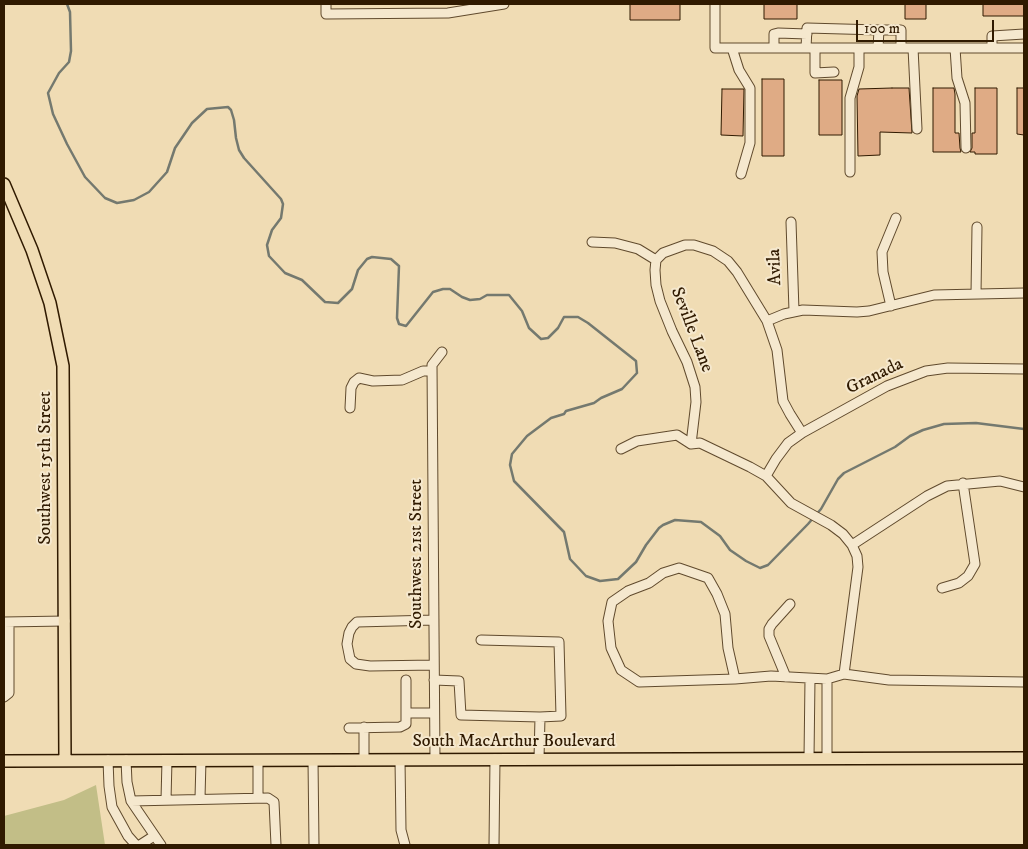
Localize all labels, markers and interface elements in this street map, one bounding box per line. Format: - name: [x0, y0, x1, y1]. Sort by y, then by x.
- scale bar: [858, 10, 996, 42]
- text: 100 m: [864, 19, 900, 38]
- street label: Avila: [765, 248, 787, 286]
- street label: Seville Lane: [665, 285, 717, 375]
- street label: Granada: [843, 354, 907, 400]
- street label: Southwest 15th Street: [35, 391, 57, 545]
- street label: Southwest 21st Street: [406, 479, 428, 629]
- street label: South MacArthur Boulevard: [412, 731, 616, 753]

